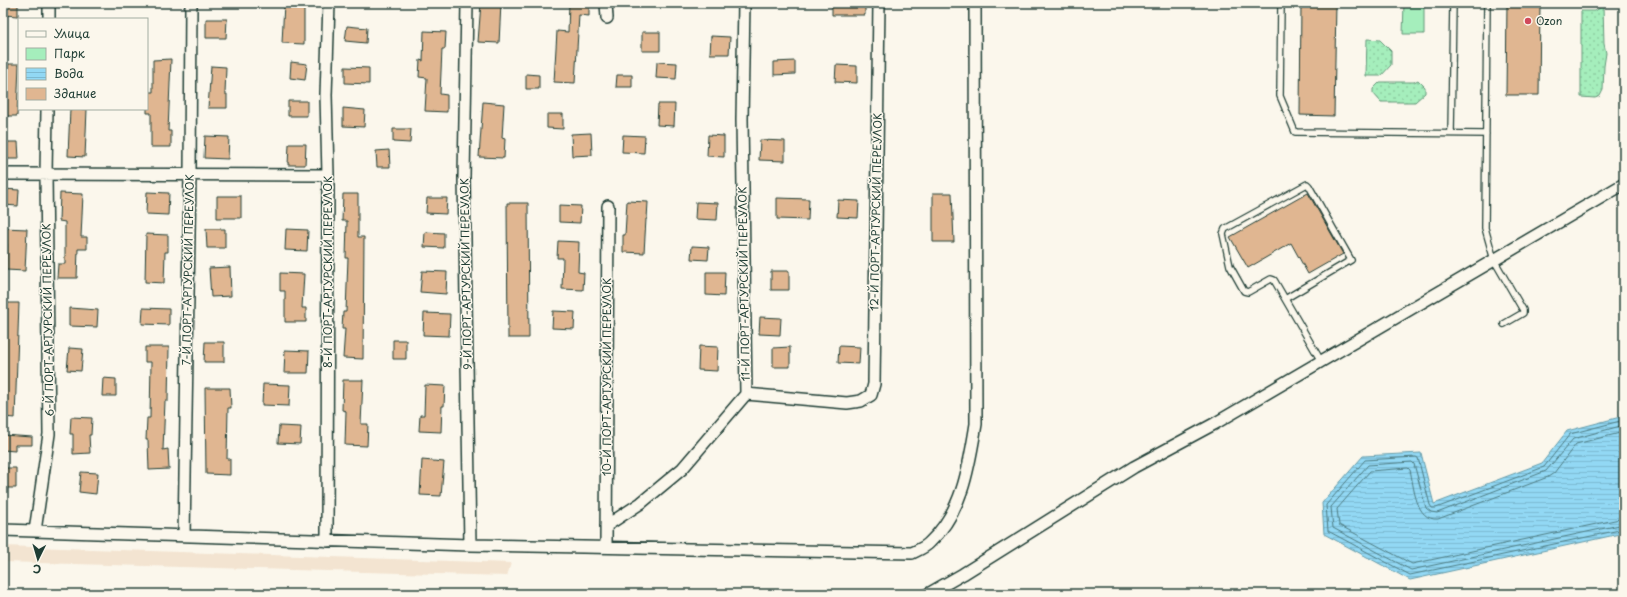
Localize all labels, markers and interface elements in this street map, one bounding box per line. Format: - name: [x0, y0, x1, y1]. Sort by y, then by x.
- place label: Ozon: [1536, 12, 1562, 29]
- marker: Ozon: [1523, 16, 1533, 26]
- legend: [18, 18, 148, 110]
- text: Улица: [54, 24, 90, 42]
- text: Парк: [54, 44, 86, 62]
- text: Вода: [54, 64, 84, 82]
- text: Здание: [54, 84, 96, 102]
- street label: 12-Й ПОРТ-АРТУРСКИЙ ПЕРЕУЛОК: [865, 113, 886, 311]
- street label: 7-Й ПОРТ-АРТУРСКИЙ ПЕРЕУЛОК: [177, 174, 198, 366]
- street label: 8-Й ПОРТ-АРТУРСКИЙ ПЕРЕУЛОК: [319, 176, 336, 368]
- street label: 9-Й ПОРТ-АРТУРСКИЙ ПЕРЕУЛОК: [455, 178, 476, 370]
- street label: 11-Й ПОРТ-АРТУРСКИЙ ПЕРЕУЛОК: [733, 187, 754, 381]
- street label: 6-Й ПОРТ-АРТУРСКИЙ ПЕРЕУЛОК: [37, 223, 58, 417]
- street label: 10-Й ПОРТ-АРТУРСКИЙ ПЕРЕУЛОК: [598, 278, 615, 476]
- north arrow: [18, 539, 58, 579]
- text: С: [32, 561, 42, 578]

